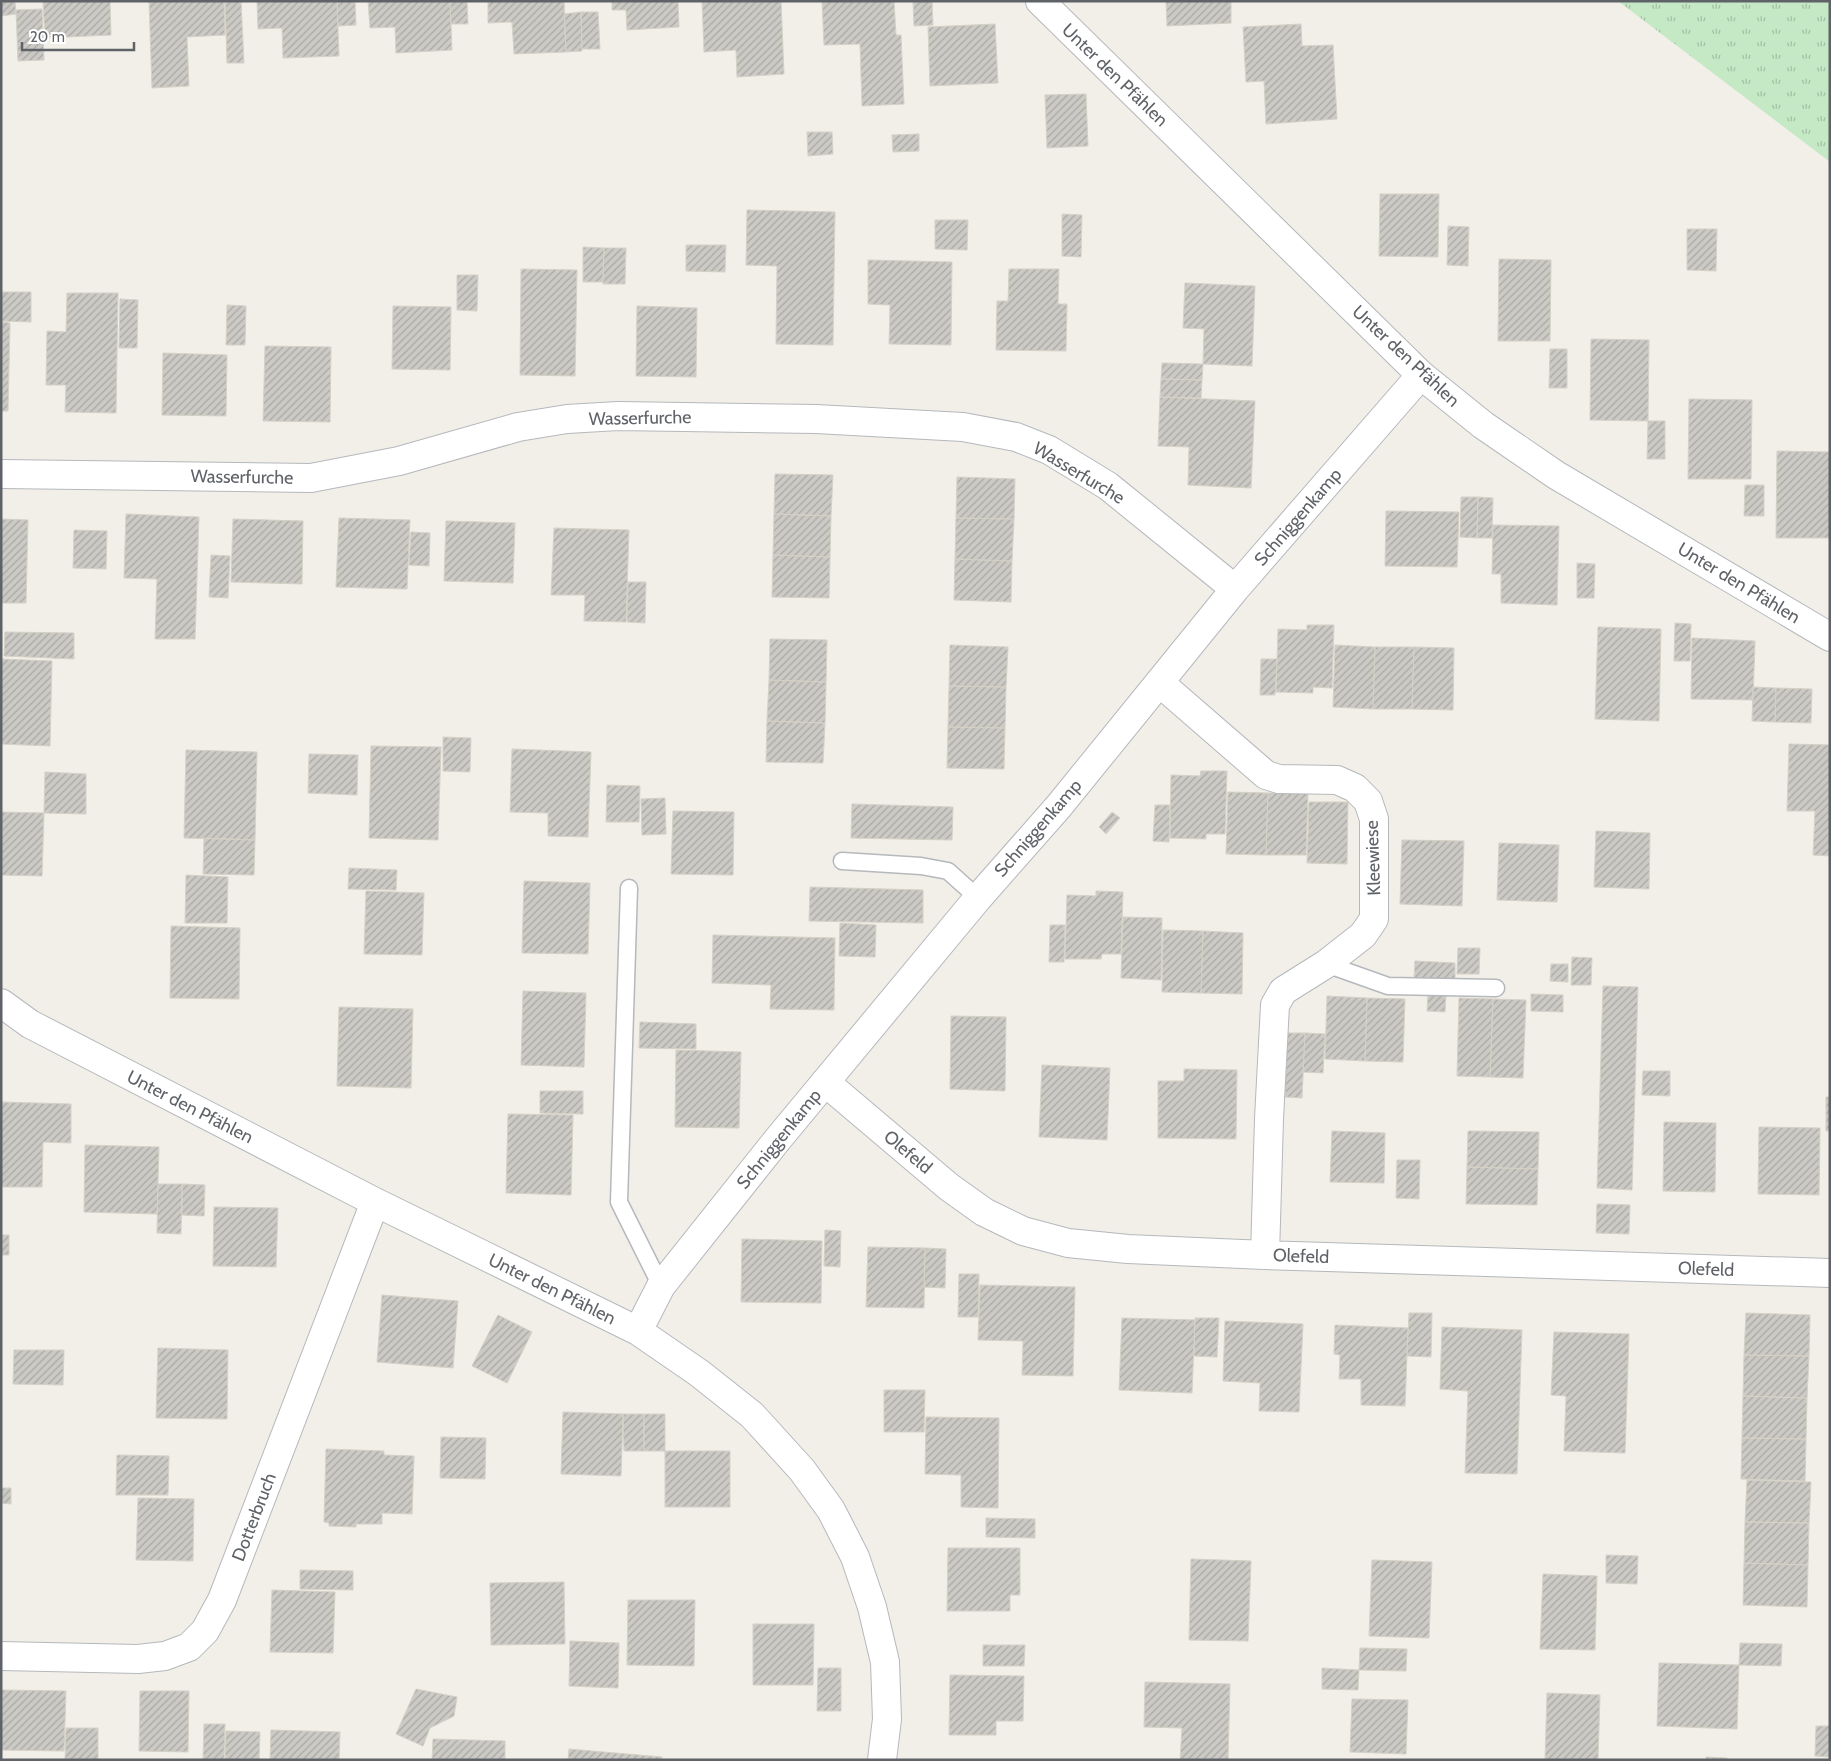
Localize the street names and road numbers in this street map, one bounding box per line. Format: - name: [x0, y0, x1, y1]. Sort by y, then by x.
- street label: Unter den Pfählen: [1057, 19, 1173, 131]
- street label: Unter den Pfählen: [1348, 301, 1464, 411]
- street label: Wasserfurche: [588, 406, 692, 430]
- street label: Wasserfurche: [1029, 437, 1129, 509]
- street label: Schniggenkamp: [1250, 464, 1346, 570]
- street label: Wasserfurche: [190, 465, 294, 489]
- street label: Unter den Pfählen: [1674, 538, 1804, 628]
- street label: Schniggenkamp: [990, 775, 1086, 881]
- street label: Kleewiese: [1361, 820, 1385, 896]
- street label: Unter den Pfählen: [123, 1066, 257, 1148]
- street label: Schniggenkamp: [732, 1085, 826, 1193]
- street label: Olefeld: [879, 1125, 937, 1179]
- street label: Olefeld: [1272, 1244, 1330, 1268]
- street label: Unter den Pfählen: [485, 1249, 619, 1329]
- street label: Olefeld: [1677, 1257, 1735, 1281]
- street label: Dotterbruch: [227, 1470, 281, 1564]

